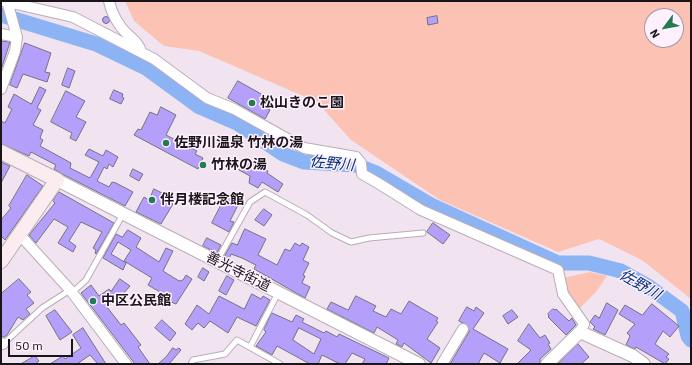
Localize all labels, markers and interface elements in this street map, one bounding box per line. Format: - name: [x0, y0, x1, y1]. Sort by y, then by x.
- north arrow: [644, 8, 684, 48]
- text: N: [647, 27, 663, 41]
- place label: 松山きのこ園: [260, 95, 344, 111]
- marker: 松山きのこ園: [247, 98, 257, 108]
- place label: 佐野川温泉 竹林の湯: [174, 135, 303, 151]
- marker: 佐野川温泉 竹林の湯: [161, 138, 171, 148]
- water label: 佐野川: [309, 153, 355, 175]
- place label: 竹林の湯: [211, 157, 267, 173]
- marker: 竹林の湯: [198, 160, 208, 170]
- place label: 伴月楼記念館: [160, 192, 244, 208]
- marker: 伴月楼記念館: [147, 195, 157, 205]
- street label: 善光寺街道: [203, 249, 273, 295]
- water label: 佐野川: [616, 266, 664, 304]
- place label: 中区公民館: [101, 293, 171, 309]
- marker: 中区公民館: [88, 296, 98, 306]
- scale bar: [10, 331, 75, 357]
- text: 50 m: [15, 338, 43, 353]

